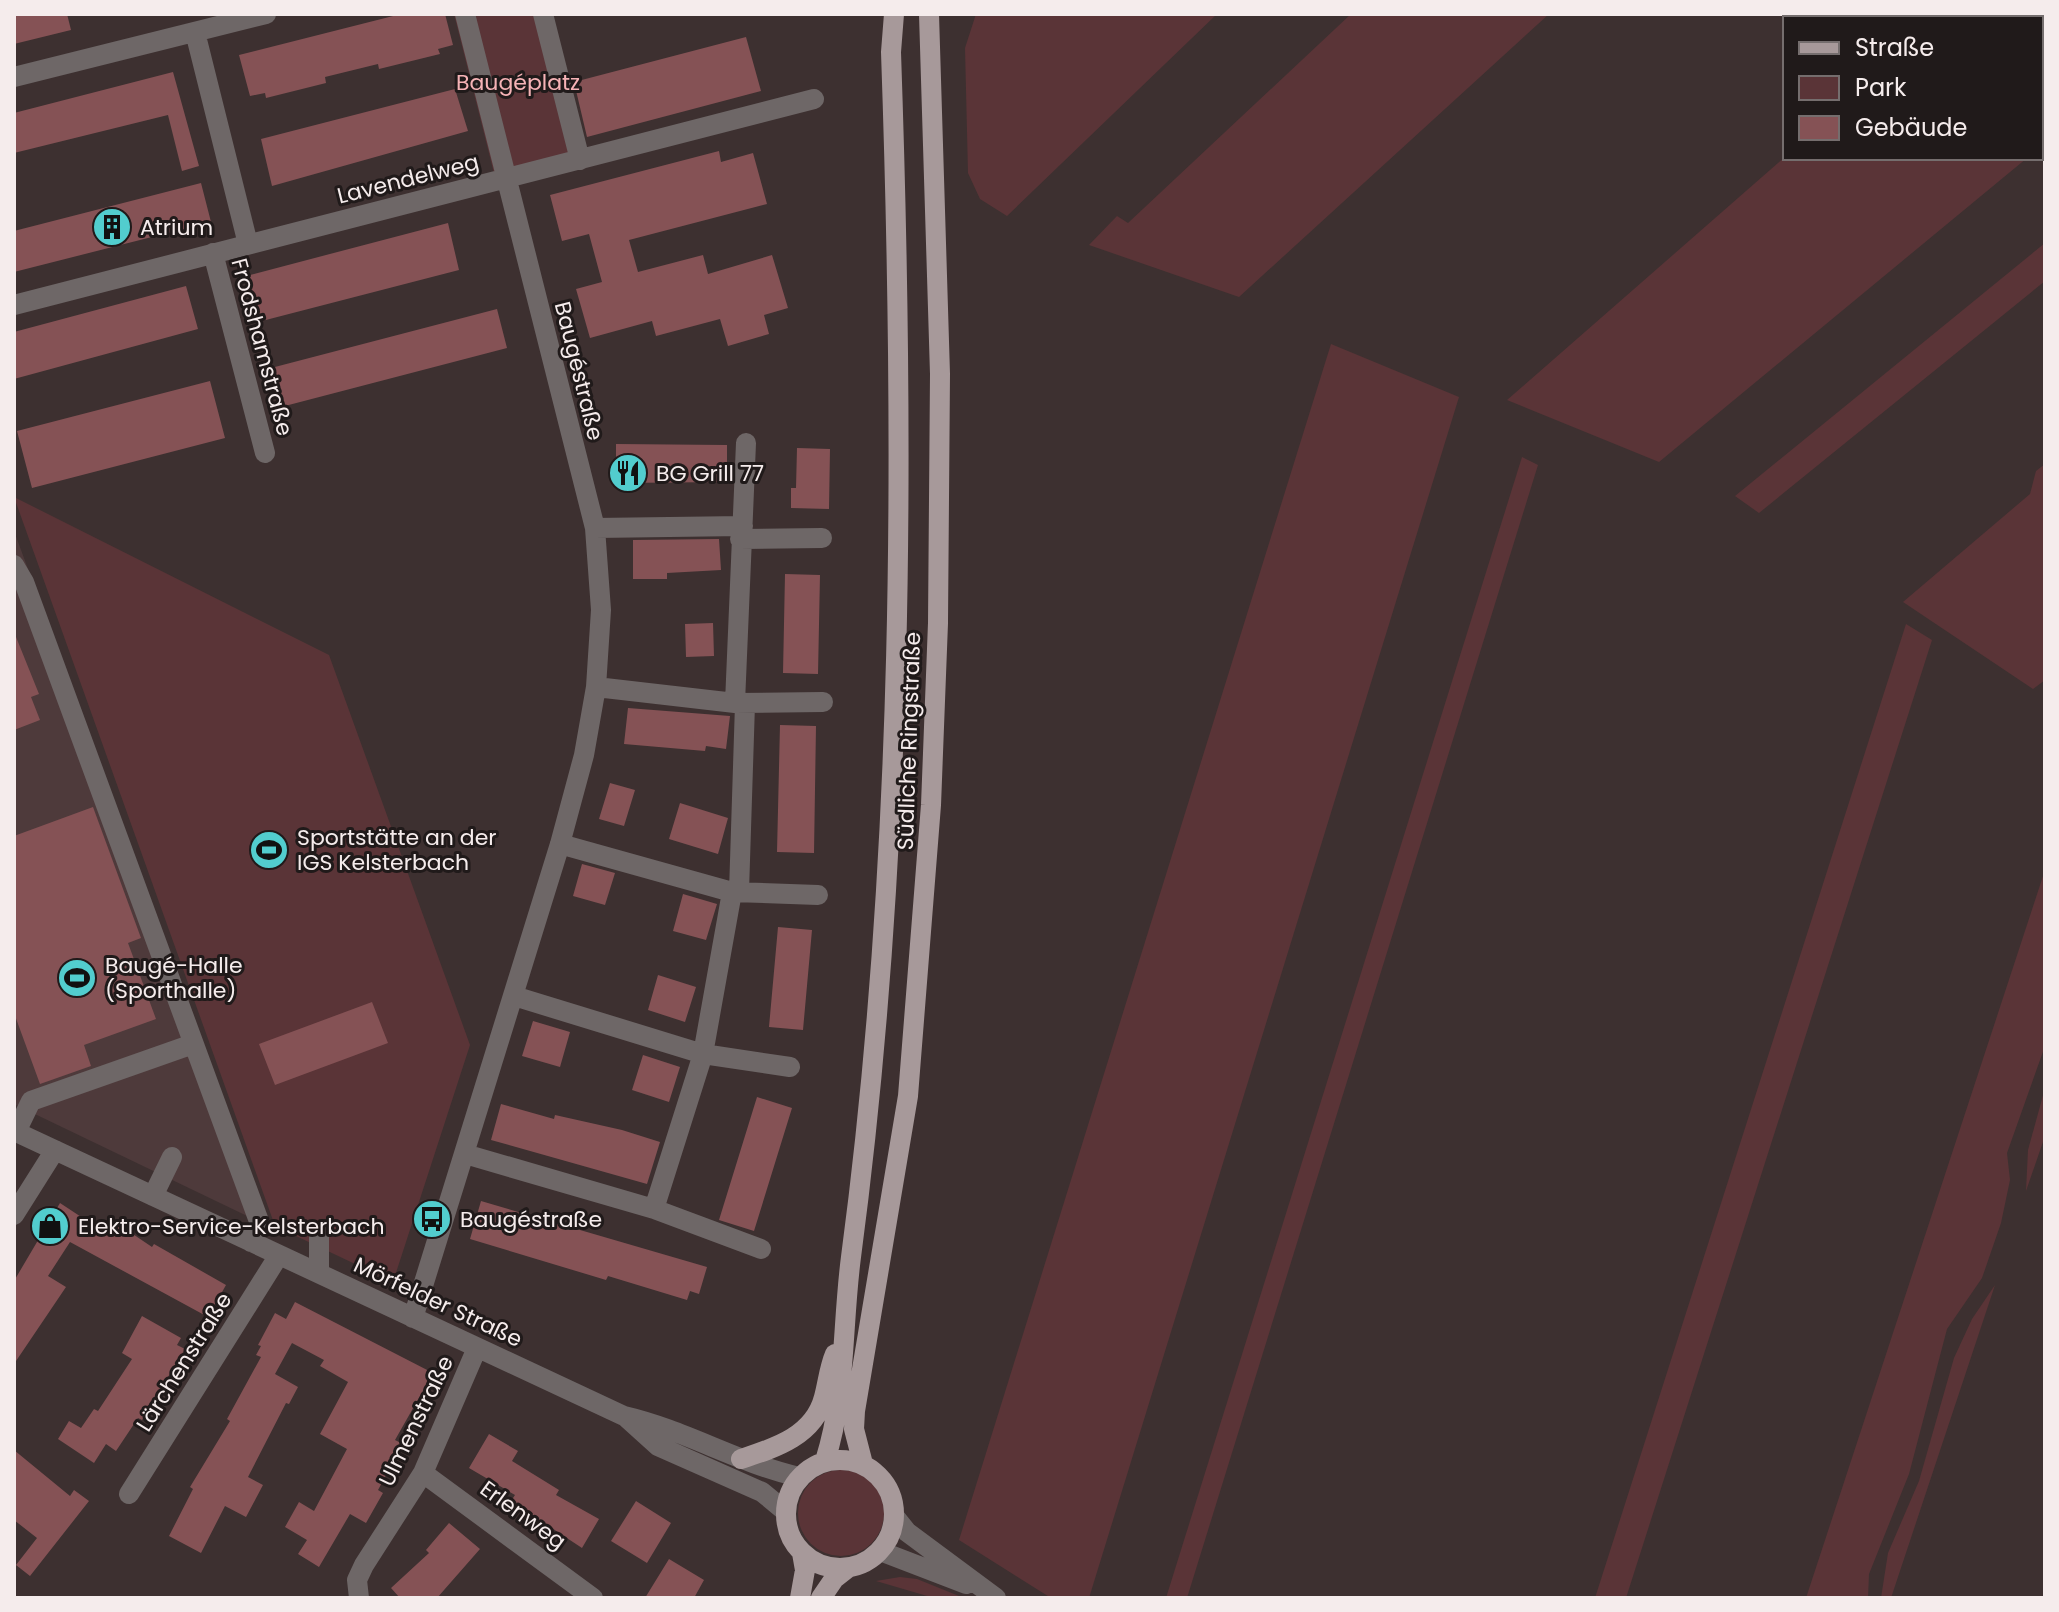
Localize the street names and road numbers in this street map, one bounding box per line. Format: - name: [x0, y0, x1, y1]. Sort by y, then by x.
- street label: Lavendelweg: [334, 146, 482, 212]
- street label: Frodshamstraße: [223, 255, 301, 439]
- street label: Baugéstraße: [547, 298, 611, 444]
- street label: Südliche Ringstraße: [890, 631, 928, 851]
- street label: Mörfelder Straße: [349, 1249, 527, 1355]
- street label: Lärchenstraße: [129, 1286, 239, 1438]
- street label: Ulmenstraße: [371, 1350, 461, 1492]
- street label: Erlenweg: [474, 1473, 572, 1557]

